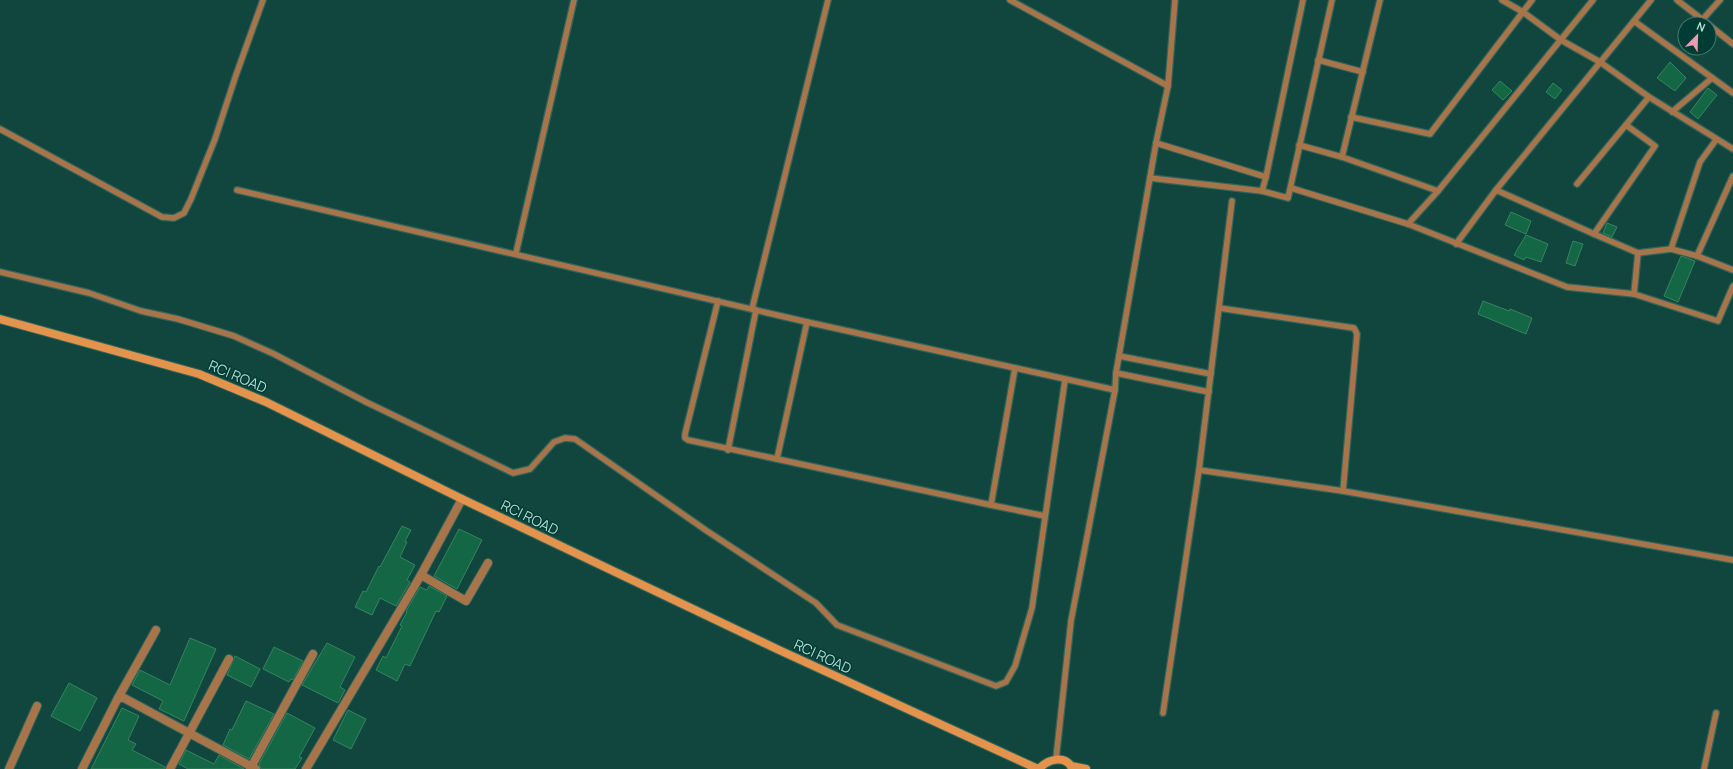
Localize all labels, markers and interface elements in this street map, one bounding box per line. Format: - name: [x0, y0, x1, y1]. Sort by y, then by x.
- north arrow: [1677, 16, 1717, 56]
- text: N: [1695, 18, 1708, 35]
- street label: RCI ROAD: [206, 355, 270, 397]
- street label: RCI ROAD: [498, 495, 562, 539]
- street label: RCI ROAD: [791, 634, 855, 678]

